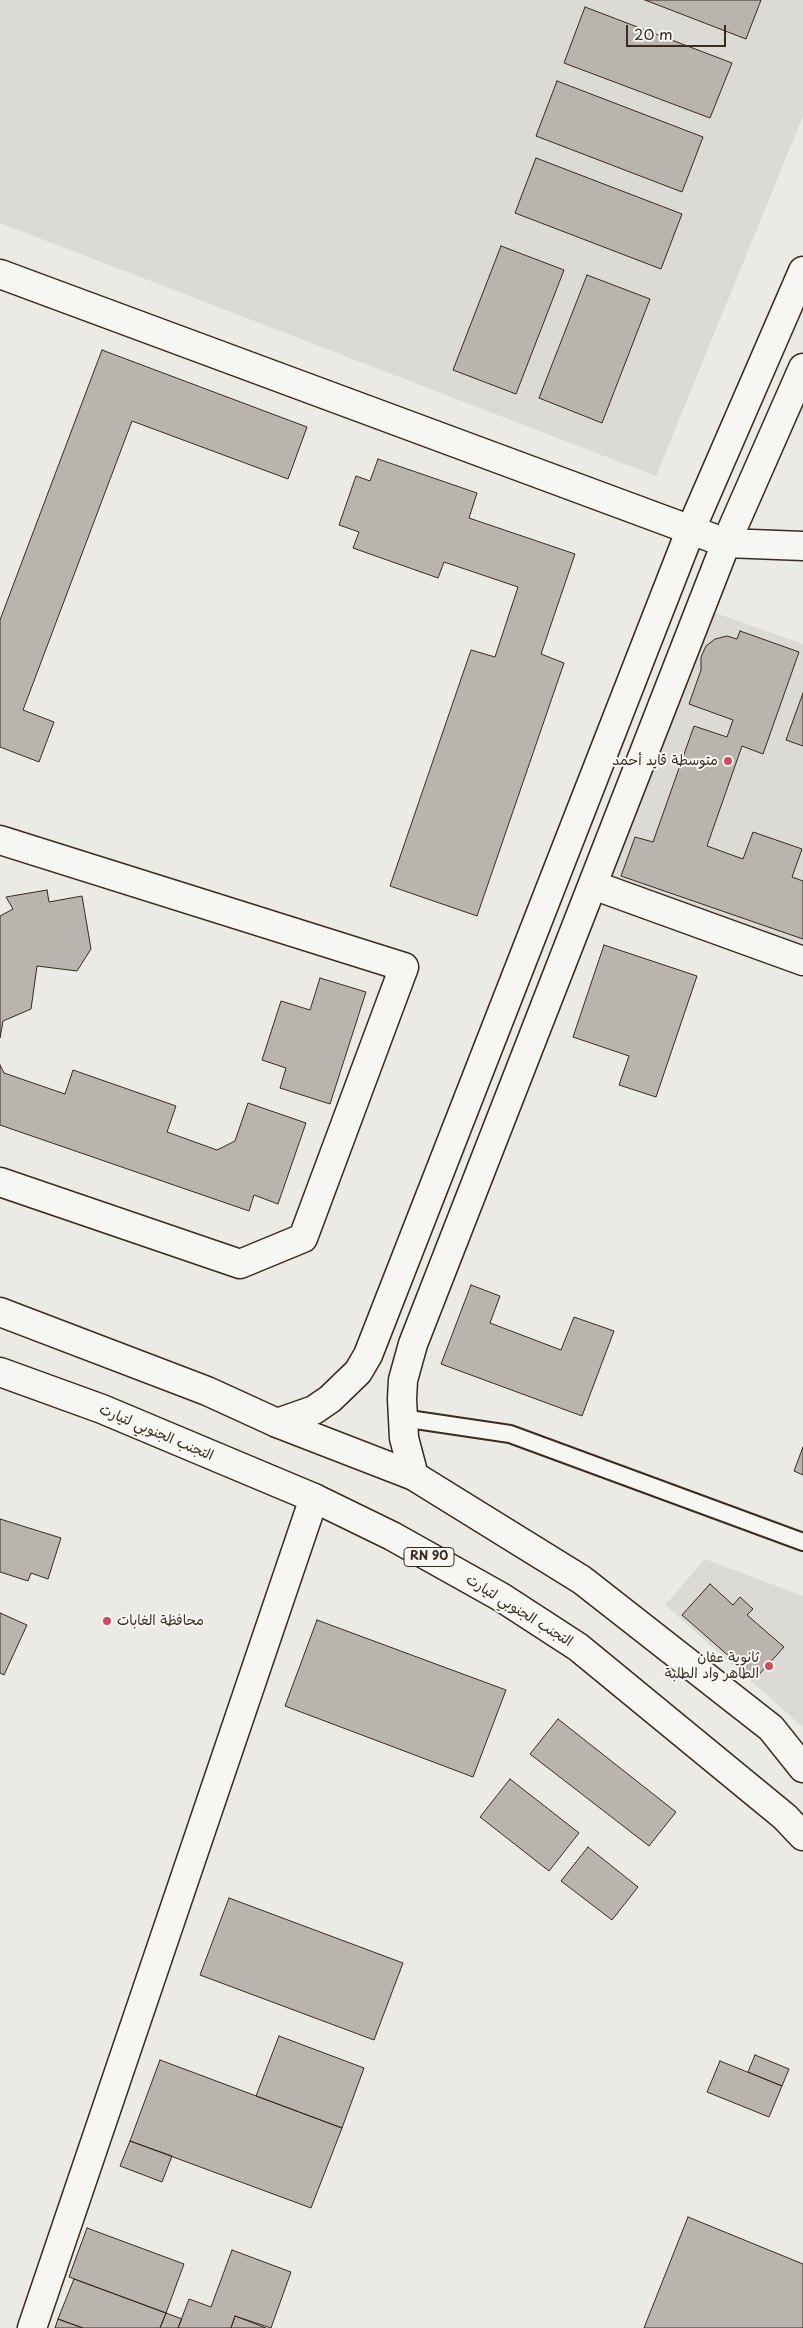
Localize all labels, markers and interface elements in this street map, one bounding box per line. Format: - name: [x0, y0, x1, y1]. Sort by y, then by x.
- scale bar: [628, 15, 728, 47]
- text: 20 m: [634, 22, 673, 45]
- place label: متوسطة قايد أحمد: [612, 753, 718, 769]
- marker: متوسطة قايد أحمد: [722, 755, 734, 767]
- street label: التجنب الجنوبي لتيارت: [96, 1401, 216, 1465]
- road number: RN 90: [404, 1548, 454, 1566]
- street label: التجنب الجنوبي لتيارت: [463, 1571, 575, 1651]
- place label: محافظة الغابات: [117, 1613, 204, 1629]
- marker: محافظة الغابات: [101, 1615, 113, 1627]
- place label: ثانوية عفان الطاهر واد الطلبة: [665, 1650, 759, 1682]
- marker: ثانوية عفان الطاهر واد الطلبة: [763, 1660, 775, 1672]

